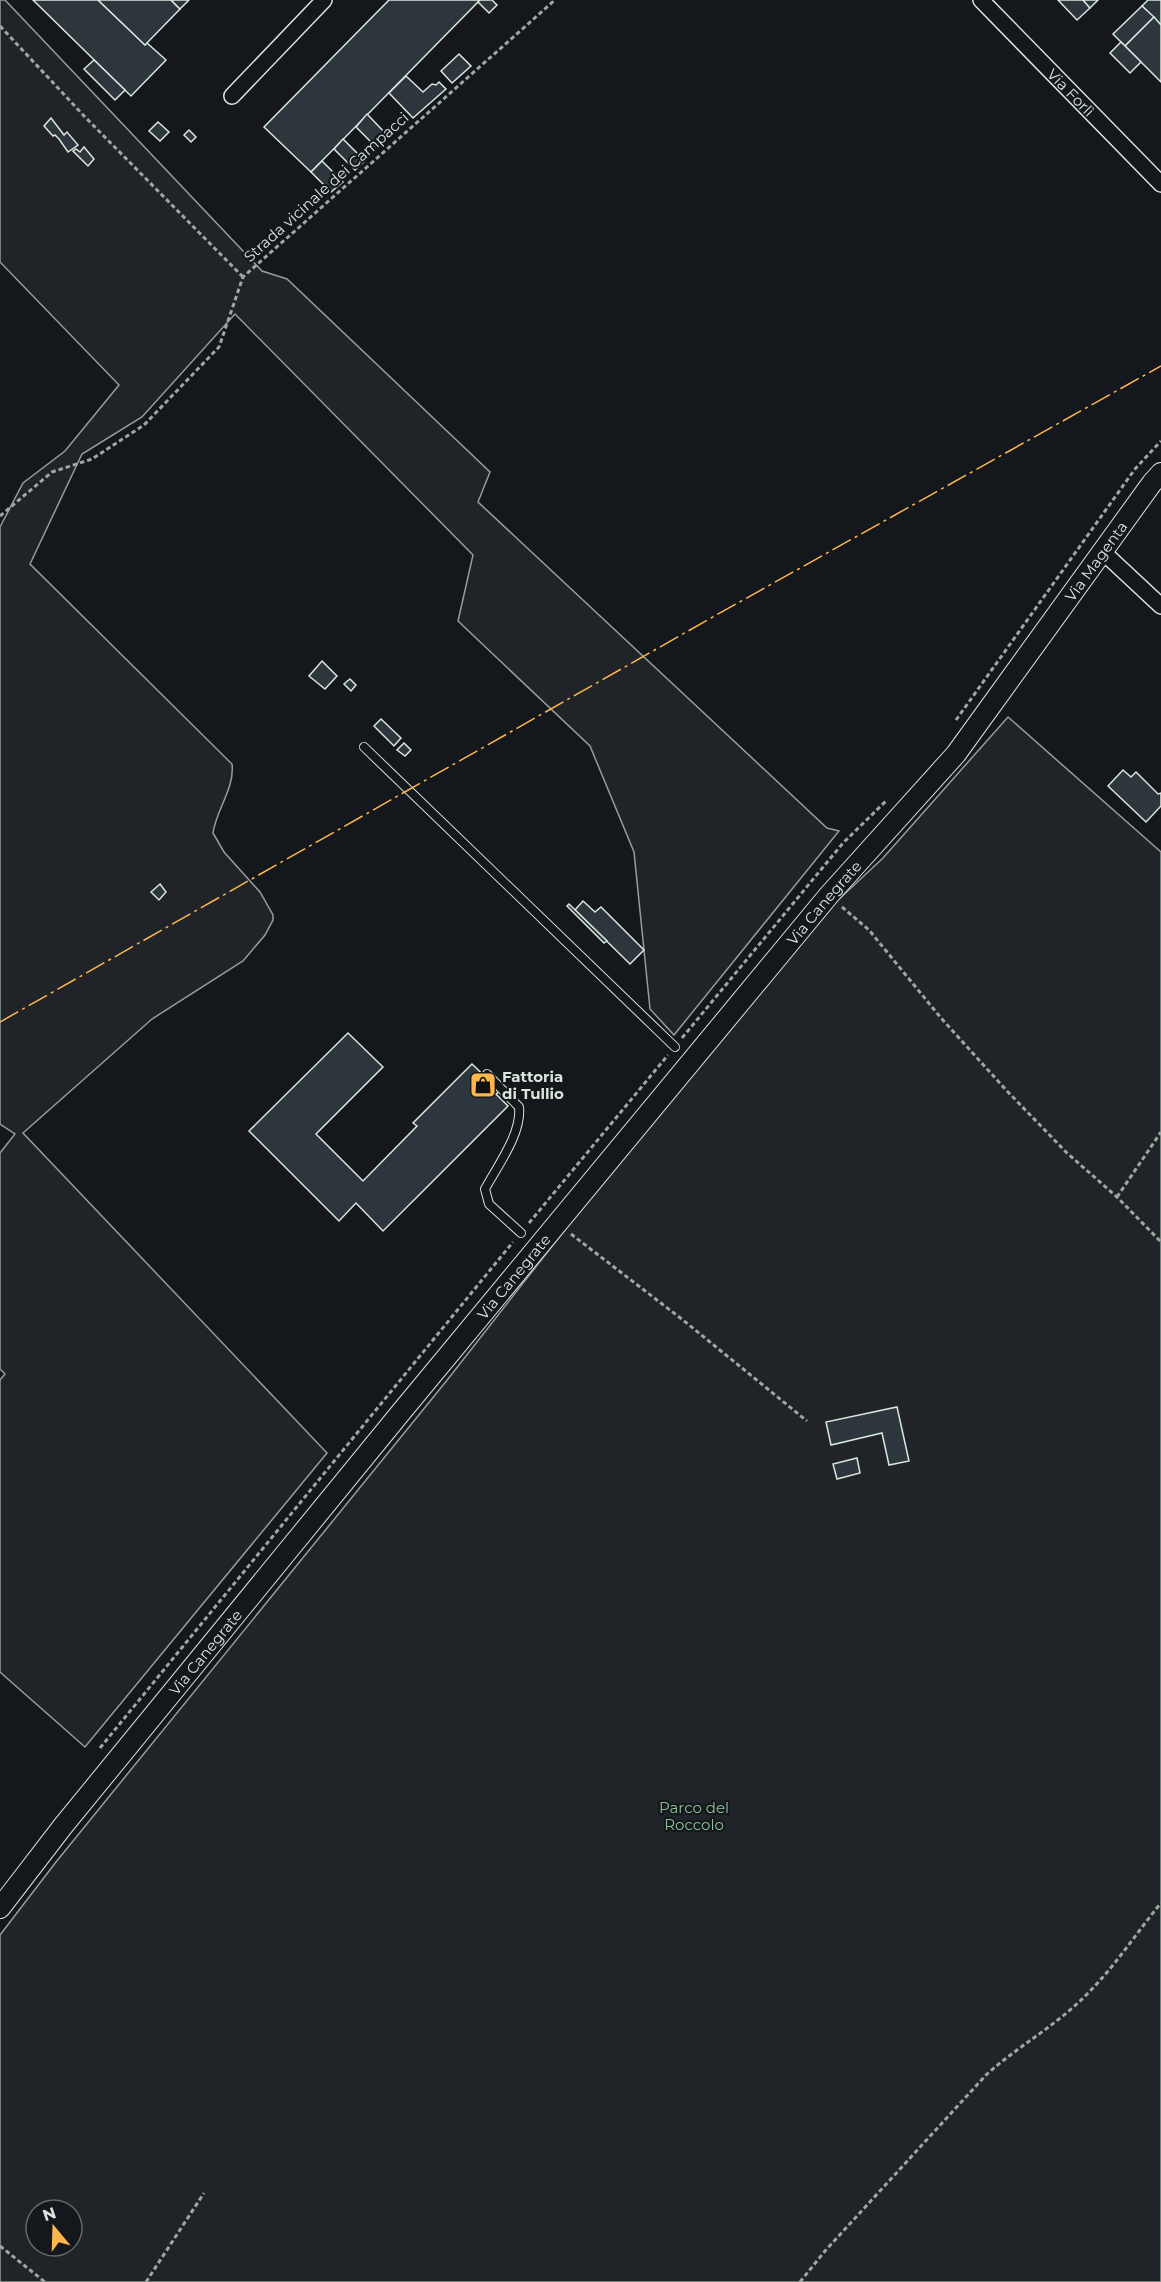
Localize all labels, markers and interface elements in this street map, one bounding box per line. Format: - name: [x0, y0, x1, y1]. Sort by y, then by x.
- street label: Via Forlì: [1044, 64, 1099, 120]
- street label: Strada vicinale dei Campacci: [240, 108, 412, 266]
- street label: Via Magenta: [1060, 517, 1131, 605]
- street label: Via Canegrate: [782, 856, 865, 948]
- place label: Fattoria di Tullio: [502, 1067, 564, 1103]
- shop icon: Fattoria di Tullio: [468, 1070, 498, 1100]
- street label: Via Canegrate: [473, 1230, 554, 1323]
- street label: Via Canegrate: [164, 1605, 246, 1699]
- park label: Parco del Roccolo: [659, 1798, 729, 1834]
- north arrow: [24, 2198, 84, 2258]
- text: N: [40, 2203, 58, 2225]

